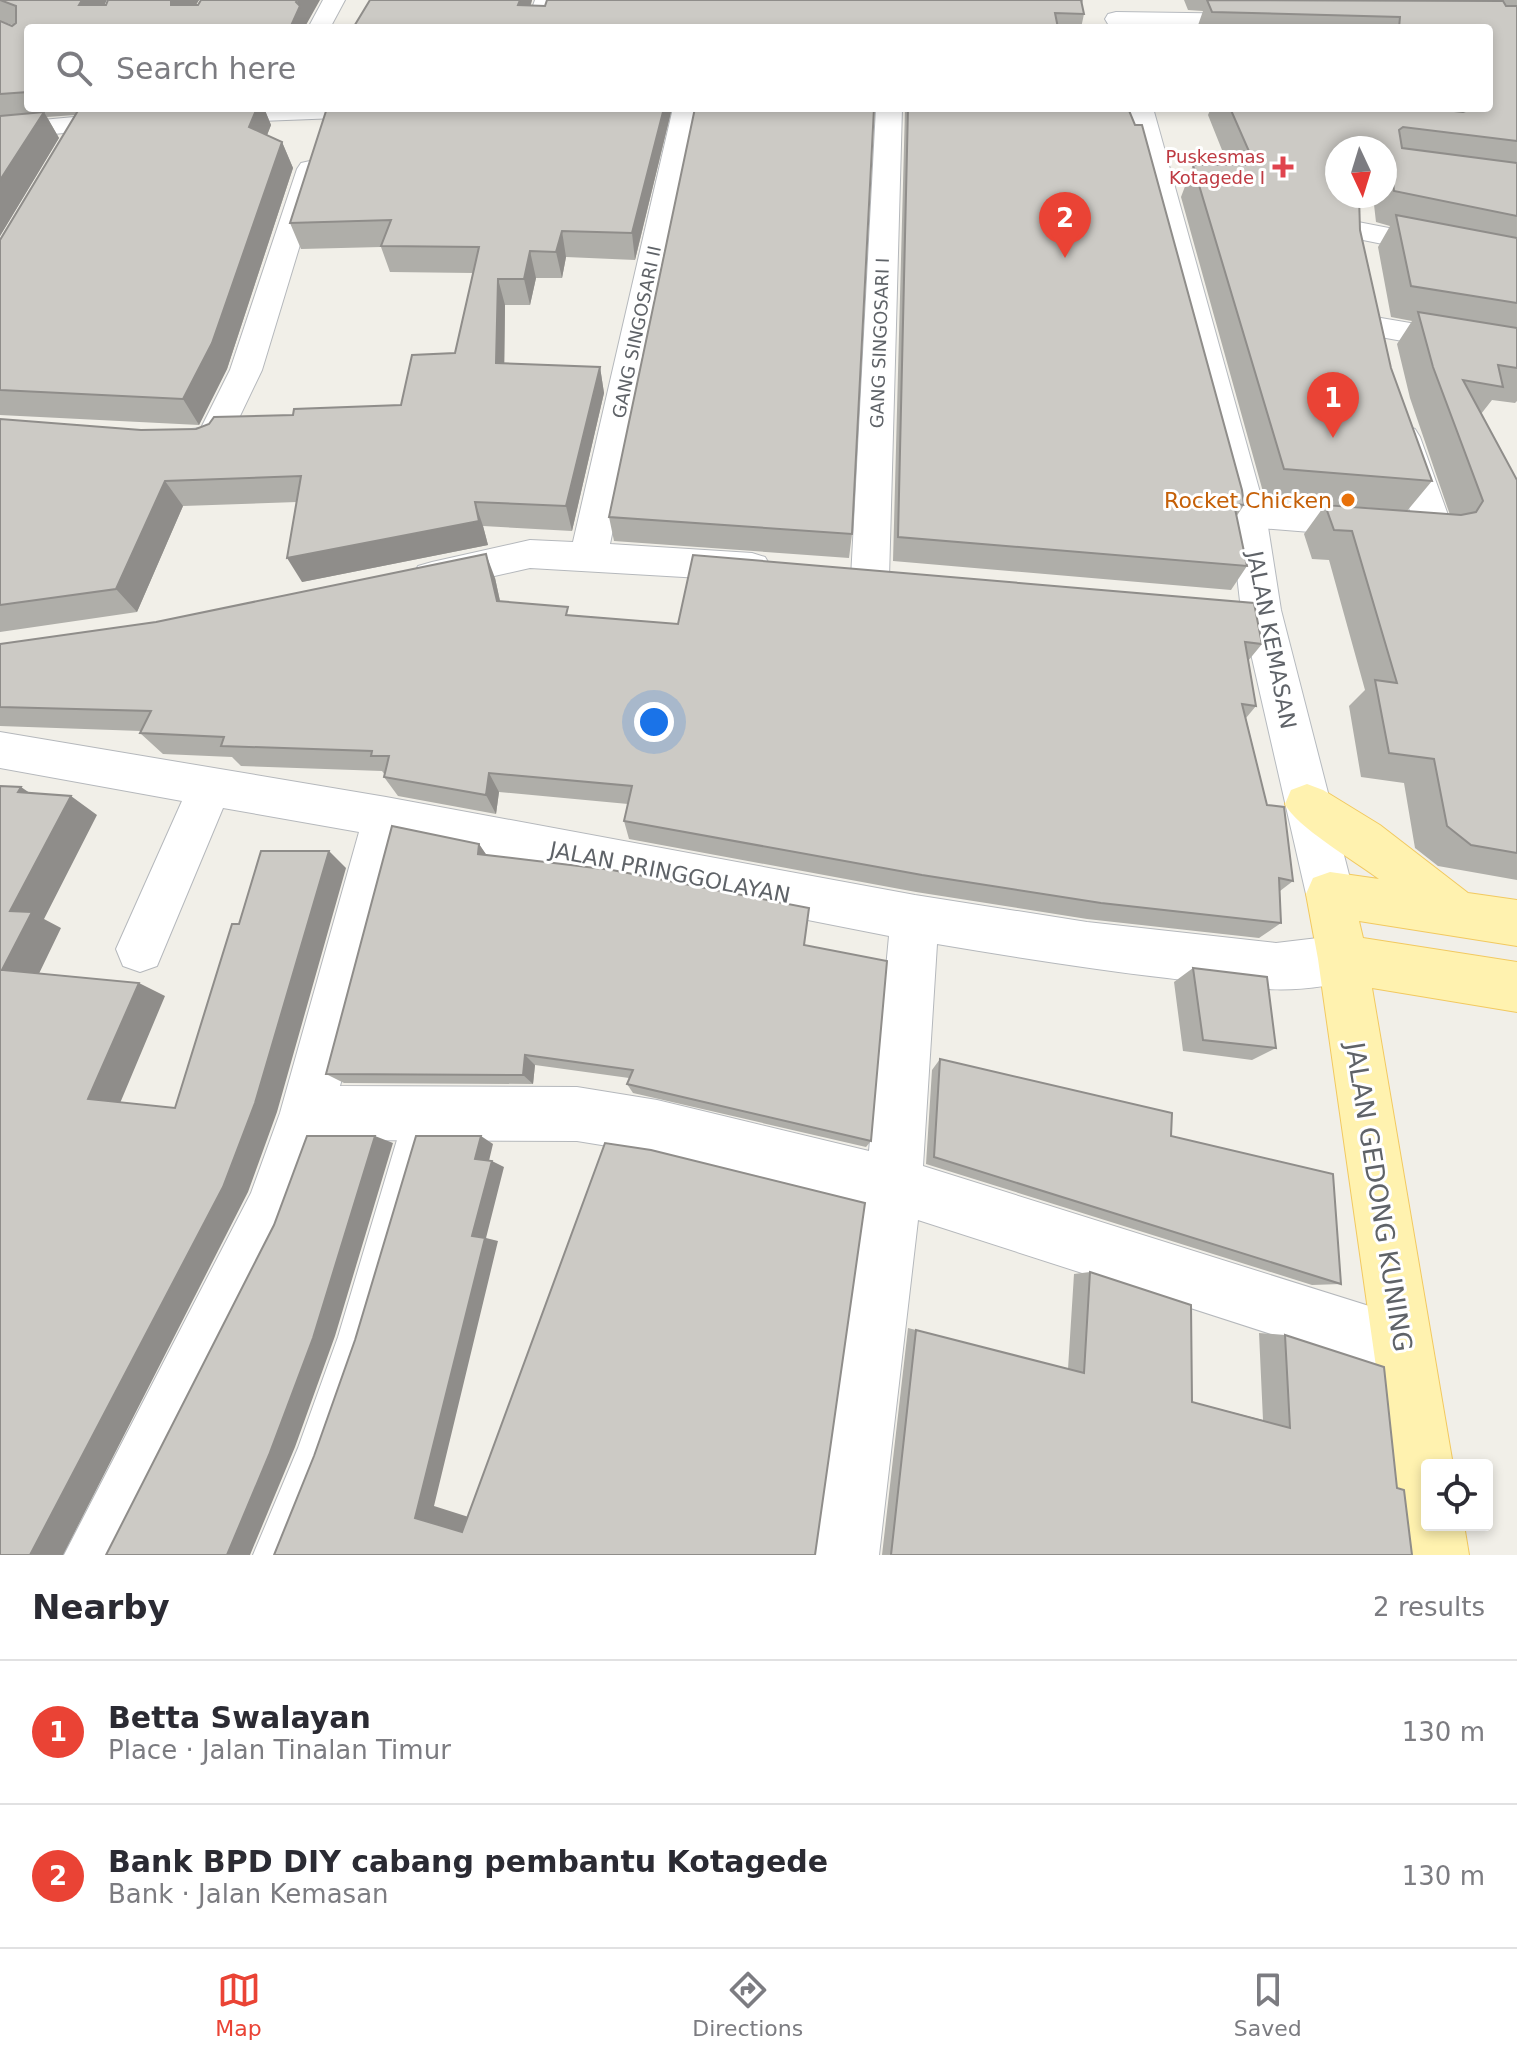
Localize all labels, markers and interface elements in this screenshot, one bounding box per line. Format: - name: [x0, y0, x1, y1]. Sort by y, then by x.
- search box: [24, 24, 1493, 112]
- icon: search: [52, 46, 96, 90]
- text: Search here: [116, 51, 296, 86]
- north arrow: [1325, 136, 1397, 208]
- place label: Puskesmas Kotagede I: [1165, 146, 1265, 188]
- marker: Puskesmas Kotagede I: [1272, 156, 1294, 178]
- pin: 2: [1039, 192, 1091, 258]
- street label: GANG SINGOSARI II: [608, 244, 665, 420]
- street label: GANG SINGOSARI I: [866, 257, 893, 429]
- pin: 1: [1307, 372, 1359, 438]
- place label: Rocket Chicken: [1164, 488, 1332, 513]
- marker: Rocket Chicken: [1339, 491, 1357, 509]
- street label: JALAN KEMASAN: [1242, 547, 1301, 731]
- your location: [634, 702, 674, 742]
- street label: JALAN PRINGGOLAYAN: [545, 836, 792, 908]
- street label: JALAN GEDONG KUNING: [1339, 1038, 1418, 1354]
- map controls: [1421, 1459, 1493, 1531]
- button: locate: [1421, 1459, 1493, 1531]
- text: Nearby: [32, 1587, 170, 1627]
- text: 2 results: [1373, 1592, 1485, 1622]
- text: Betta Swalayan: [108, 1700, 371, 1735]
- text: 1: [49, 1717, 67, 1747]
- text: 130 m: [1402, 1717, 1485, 1747]
- text: Place · Jalan Tinalan Timur: [108, 1735, 451, 1765]
- text: Bank BPD DIY cabang pembantu Kotagede: [108, 1844, 828, 1879]
- text: 2: [49, 1861, 67, 1891]
- text: 130 m: [1402, 1861, 1485, 1891]
- text: Bank · Jalan Kemasan: [108, 1879, 389, 1909]
- tab: Map: [215, 1968, 262, 2041]
- tab: Directions: [692, 1968, 803, 2041]
- tab: Saved: [1234, 1968, 1302, 2041]

